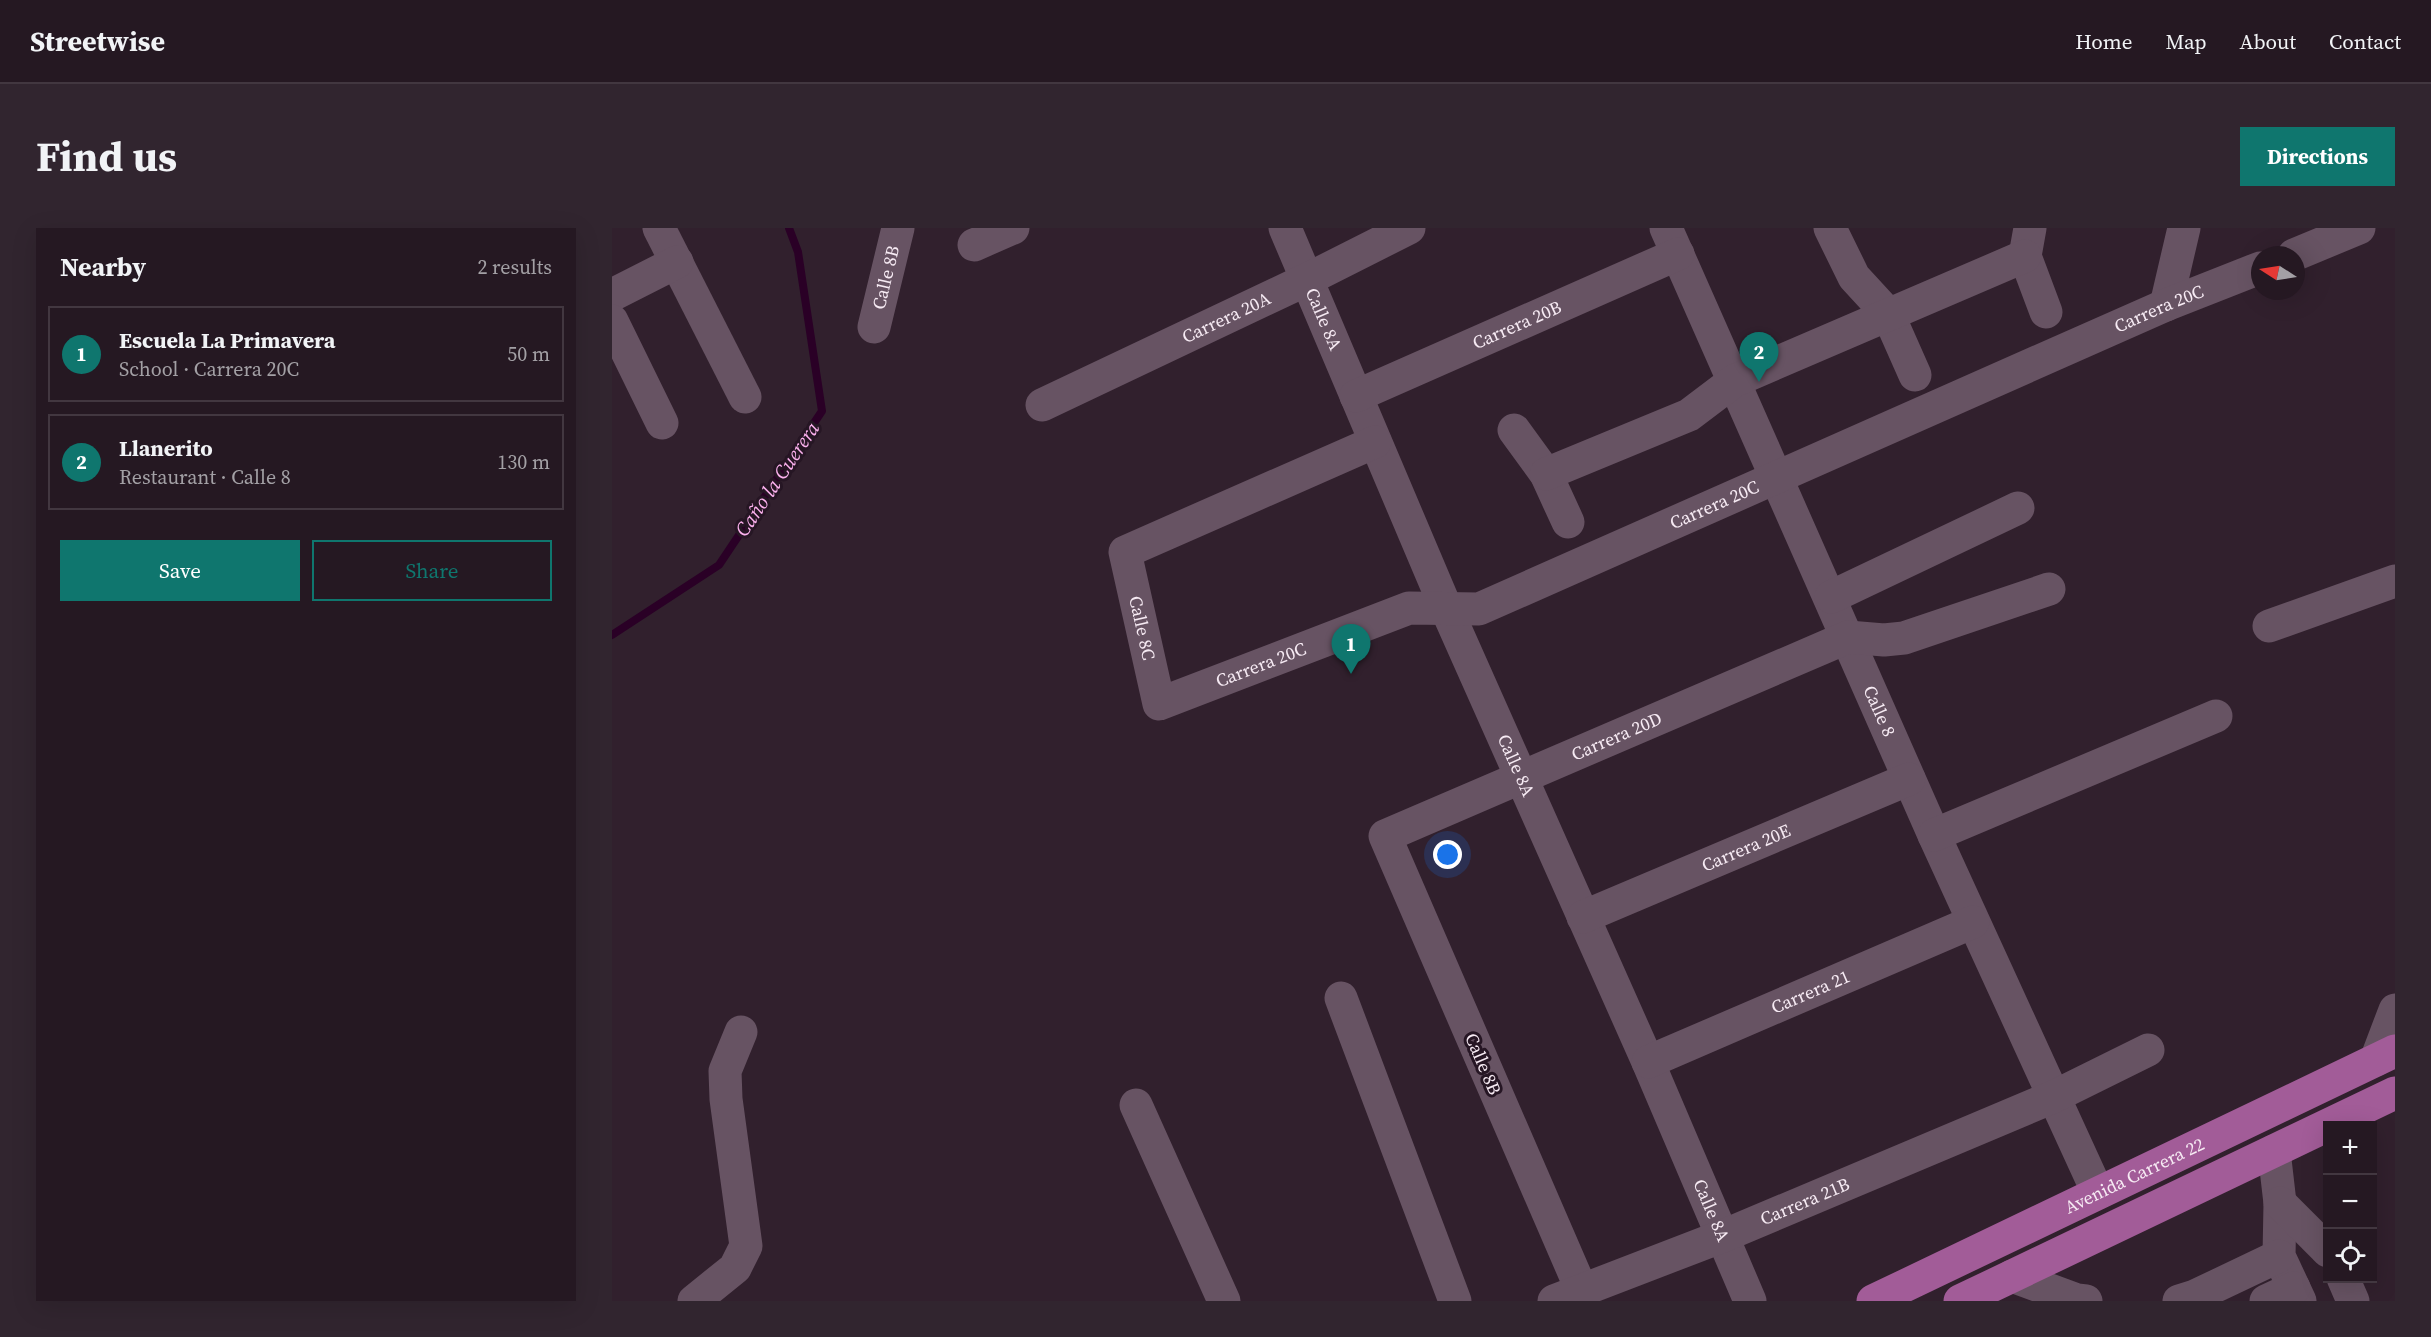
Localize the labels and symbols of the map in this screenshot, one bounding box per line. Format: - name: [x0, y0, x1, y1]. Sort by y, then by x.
- street label: Calle 8B: [866, 243, 905, 312]
- north arrow: [2251, 246, 2305, 300]
- street label: Carrera 20C: [2110, 278, 2207, 338]
- street label: Calle 8A: [1300, 284, 1348, 354]
- street label: Carrera 20A: [1178, 285, 1275, 349]
- street label: Carrera 20B: [1468, 294, 1565, 355]
- pin: 2: [1740, 332, 1778, 382]
- water label: Caño la Cuerera: [728, 416, 826, 542]
- street label: Carrera 20C: [1666, 474, 1763, 535]
- street label: Calle 8C: [1123, 593, 1162, 662]
- pin: 1: [1332, 624, 1370, 674]
- street label: Carrera 20C: [1212, 636, 1309, 693]
- street label: Calle 8: [1857, 681, 1902, 740]
- street label: Carrera 20D: [1567, 705, 1666, 766]
- street label: Calle 8A: [1492, 730, 1541, 800]
- street label: Carrera 20E: [1697, 818, 1794, 877]
- your location: [1433, 840, 1462, 869]
- street label: Carrera 21: [1767, 964, 1854, 1020]
- street label: Calle 8B: [1459, 1029, 1508, 1099]
- street label: Avenida Carrera 22: [2060, 1131, 2208, 1219]
- street label: Carrera 21B: [1756, 1171, 1853, 1231]
- street label: Calle 8A: [1687, 1175, 1736, 1245]

